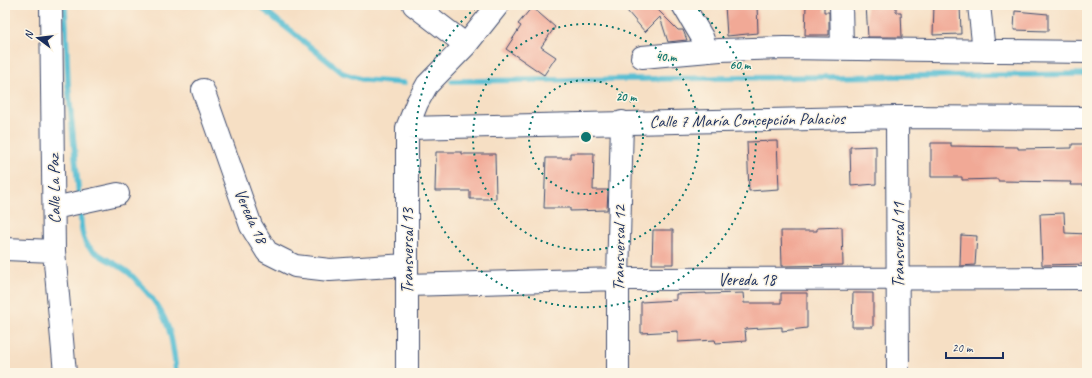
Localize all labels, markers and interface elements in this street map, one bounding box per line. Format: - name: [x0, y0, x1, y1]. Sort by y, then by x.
- north arrow: [18, 18, 58, 58]
- text: N: [21, 28, 37, 41]
- text: 40 m: [656, 49, 677, 65]
- text: 60 m: [730, 57, 752, 73]
- text: 20 m: [616, 89, 637, 105]
- street label: Calle 7 María Concepción Palacios: [649, 108, 847, 132]
- centre of rings: [579, 130, 593, 144]
- street label: Calle La Paz: [43, 152, 65, 224]
- street label: Vereda 18: [230, 185, 273, 249]
- street label: Transversal 11: [888, 201, 909, 288]
- street label: Transversal 12: [608, 204, 630, 291]
- street label: Transversal 13: [397, 207, 418, 294]
- street label: Vereda 18: [718, 269, 778, 290]
- scale bar: [946, 334, 1003, 360]
- text: 20 m: [952, 340, 974, 356]

